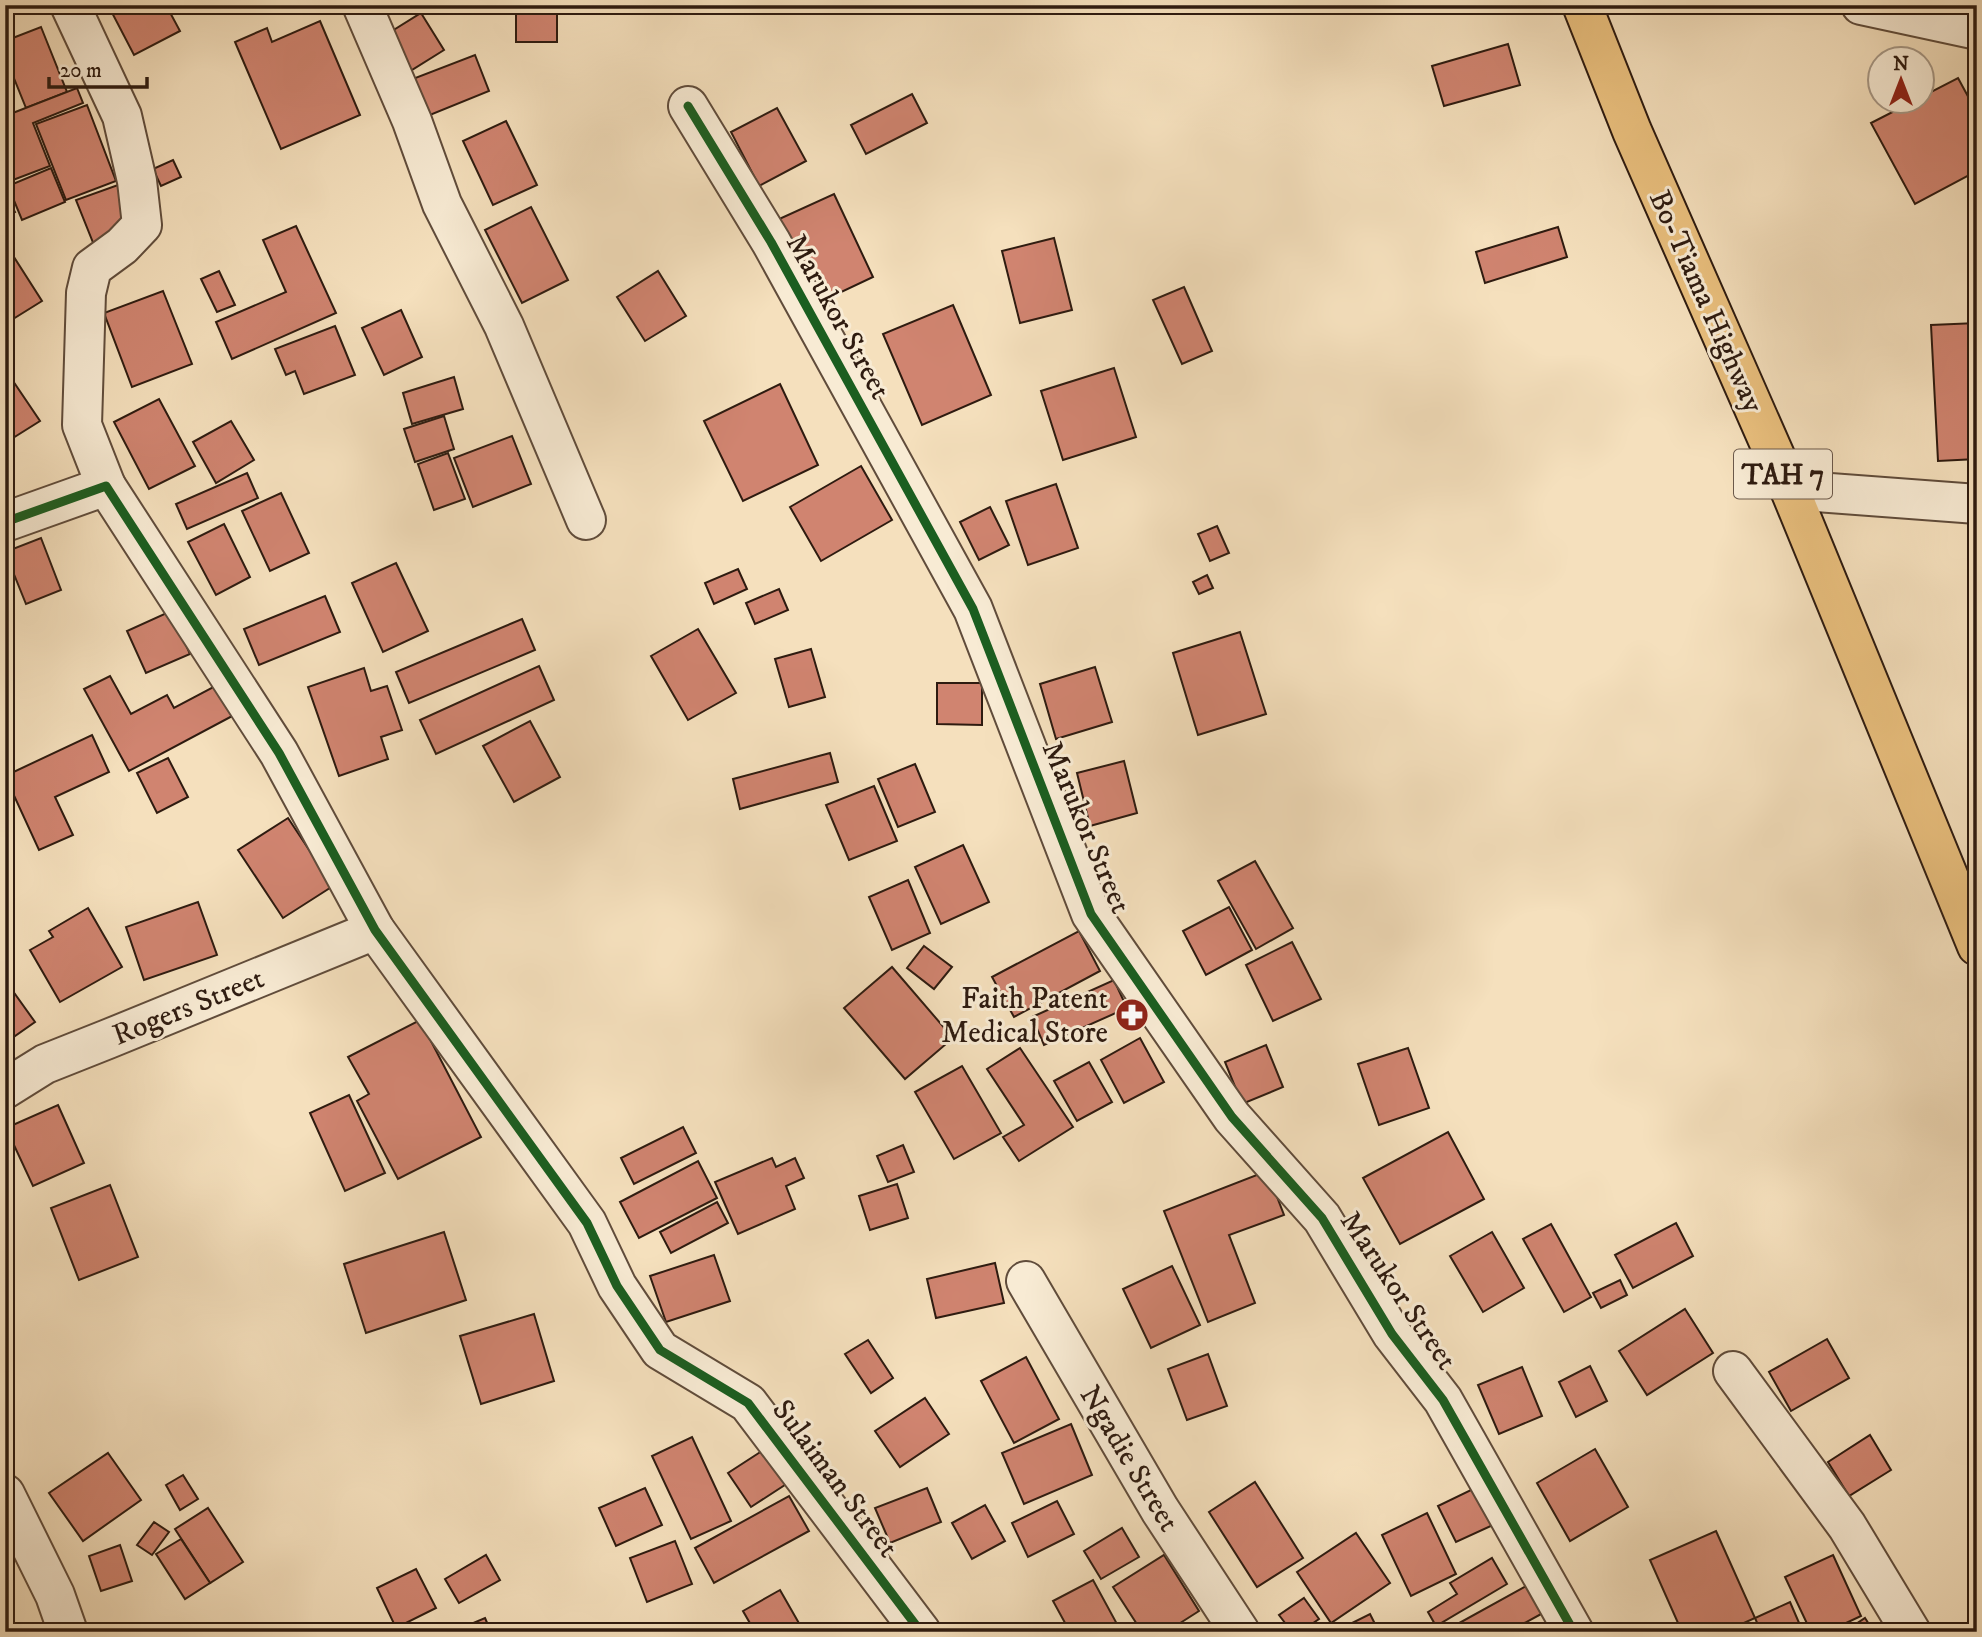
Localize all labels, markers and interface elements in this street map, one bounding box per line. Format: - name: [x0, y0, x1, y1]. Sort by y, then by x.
- scale bar: [49, 46, 147, 90]
- north arrow: [1867, 46, 1937, 116]
- text: N: [1893, 53, 1909, 76]
- text: 20 m: [60, 58, 102, 84]
- street label: Bo-Tiama Highway: [1640, 185, 1772, 419]
- street label: Marukor Street: [777, 228, 898, 406]
- road number: TAH 7: [1734, 449, 1832, 498]
- street label: Marukor Street: [1033, 736, 1138, 919]
- street label: Rogers Street: [107, 960, 270, 1055]
- place label: Faith Patent Medical Store: [941, 981, 1108, 1052]
- pharmacy icon: Faith Patent Medical Store: [1113, 996, 1151, 1034]
- street label: Marukor Street: [1331, 1204, 1464, 1377]
- street label: Ngadie Street: [1071, 1379, 1187, 1539]
- street label: Sulaiman Street: [763, 1393, 906, 1565]

